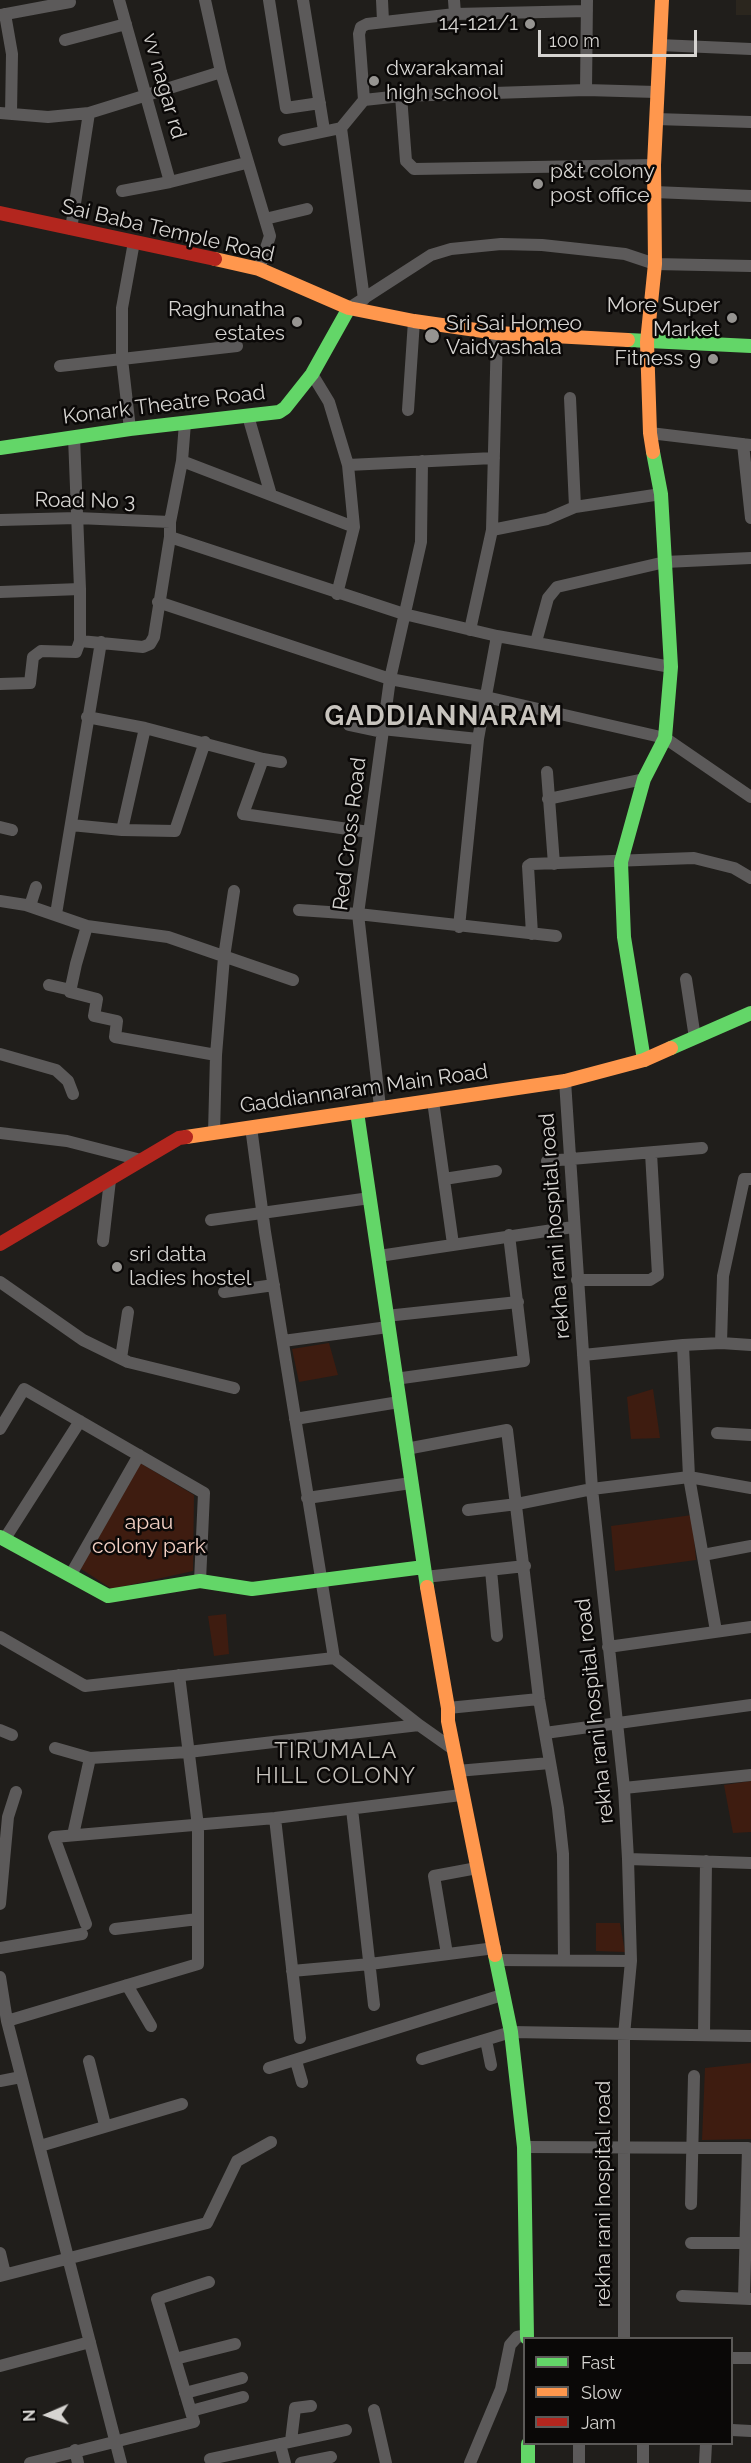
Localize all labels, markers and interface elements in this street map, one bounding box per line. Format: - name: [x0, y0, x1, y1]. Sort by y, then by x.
- place label: 14-121/1: [439, 11, 518, 37]
- marker: 14-121/1: [523, 17, 537, 31]
- scale bar: [541, 18, 700, 56]
- street label: vv nagar rd: [137, 30, 191, 142]
- text: 100 m: [549, 30, 600, 51]
- place label: dwarakamai high school: [386, 56, 504, 106]
- marker: dwarakamai high school: [367, 74, 381, 88]
- place label: p&t colony post office: [550, 159, 655, 209]
- marker: p&t colony post office: [531, 177, 545, 191]
- street label: Sai Baba Temple Road: [59, 194, 277, 268]
- place label: More Super Market: [607, 293, 720, 343]
- place label: Raghunatha estates: [168, 297, 285, 347]
- place label: Sri Sai Homeo Vaidyashala: [446, 311, 582, 361]
- marker: More Super Market: [725, 311, 739, 325]
- marker: Raghunatha estates: [290, 315, 304, 329]
- marker: Sri Sai Homeo Vaidyashala: [423, 327, 441, 345]
- place label: Fitness 9: [615, 346, 701, 372]
- marker: Fitness 9: [706, 352, 720, 366]
- street label: Konark Theatre Road: [61, 380, 267, 430]
- street label: Road No 3: [34, 488, 136, 514]
- district label: GADDIANNARAM: [324, 701, 564, 733]
- street label: Red Cross Road: [328, 756, 372, 912]
- street label: Gaddiannaram Main Road: [238, 1059, 490, 1119]
- street label: rekha rani hospital road: [535, 1112, 575, 1340]
- place label: sri datta ladies hostel: [129, 1242, 251, 1292]
- marker: sri datta ladies hostel: [110, 1260, 124, 1274]
- park label: apau colony park: [92, 1510, 206, 1560]
- street label: rekha rani hospital road: [571, 1597, 619, 1825]
- district label: TIRUMALA HILL COLONY: [256, 1738, 416, 1790]
- street label: rekha rani hospital road: [591, 2081, 617, 2307]
- legend: [523, 2337, 733, 2445]
- text: Fast: [581, 2352, 615, 2373]
- text: Slow: [581, 2382, 622, 2403]
- north arrow: [18, 2385, 78, 2445]
- text: N: [20, 2409, 39, 2422]
- text: Jam: [581, 2412, 616, 2433]

